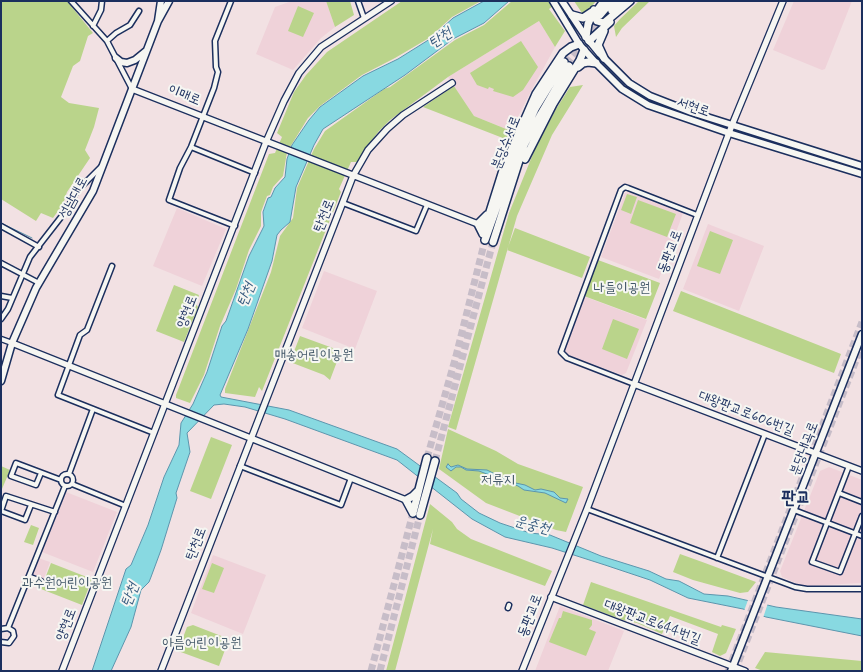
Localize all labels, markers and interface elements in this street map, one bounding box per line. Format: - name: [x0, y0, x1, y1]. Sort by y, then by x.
- water label: 탄천: [426, 25, 456, 53]
- street label: 이매로: [165, 82, 203, 110]
- street label: 서현로: [674, 95, 712, 121]
- street label: 분당수서로: [489, 114, 525, 172]
- street label: 성남대로: [56, 174, 92, 222]
- street label: 탄천로: [311, 197, 339, 235]
- street label: 동판교로: [655, 228, 687, 276]
- water label: 탄천: [234, 280, 260, 310]
- park label: 나들이공원: [594, 281, 650, 297]
- street label: 양현로: [174, 293, 202, 331]
- park label: 매송어린이공원: [275, 348, 353, 364]
- street label: 대왕판교로606번길: [696, 388, 796, 440]
- street label: 분당내곡로: [787, 420, 823, 478]
- park label: 저류지: [481, 473, 515, 489]
- district label: 판교: [782, 488, 810, 510]
- water label: 운중천: [512, 513, 552, 539]
- street label: 탄천로: [183, 525, 211, 563]
- park label: 과수원어린이공원: [22, 576, 112, 592]
- water label: 탄천: [118, 581, 144, 609]
- street label: 동판교로: [515, 592, 547, 640]
- street label: 대왕판교로644번길: [601, 597, 703, 649]
- street label: 양현로: [53, 606, 81, 644]
- park label: 아름어린이공원: [163, 636, 241, 652]

